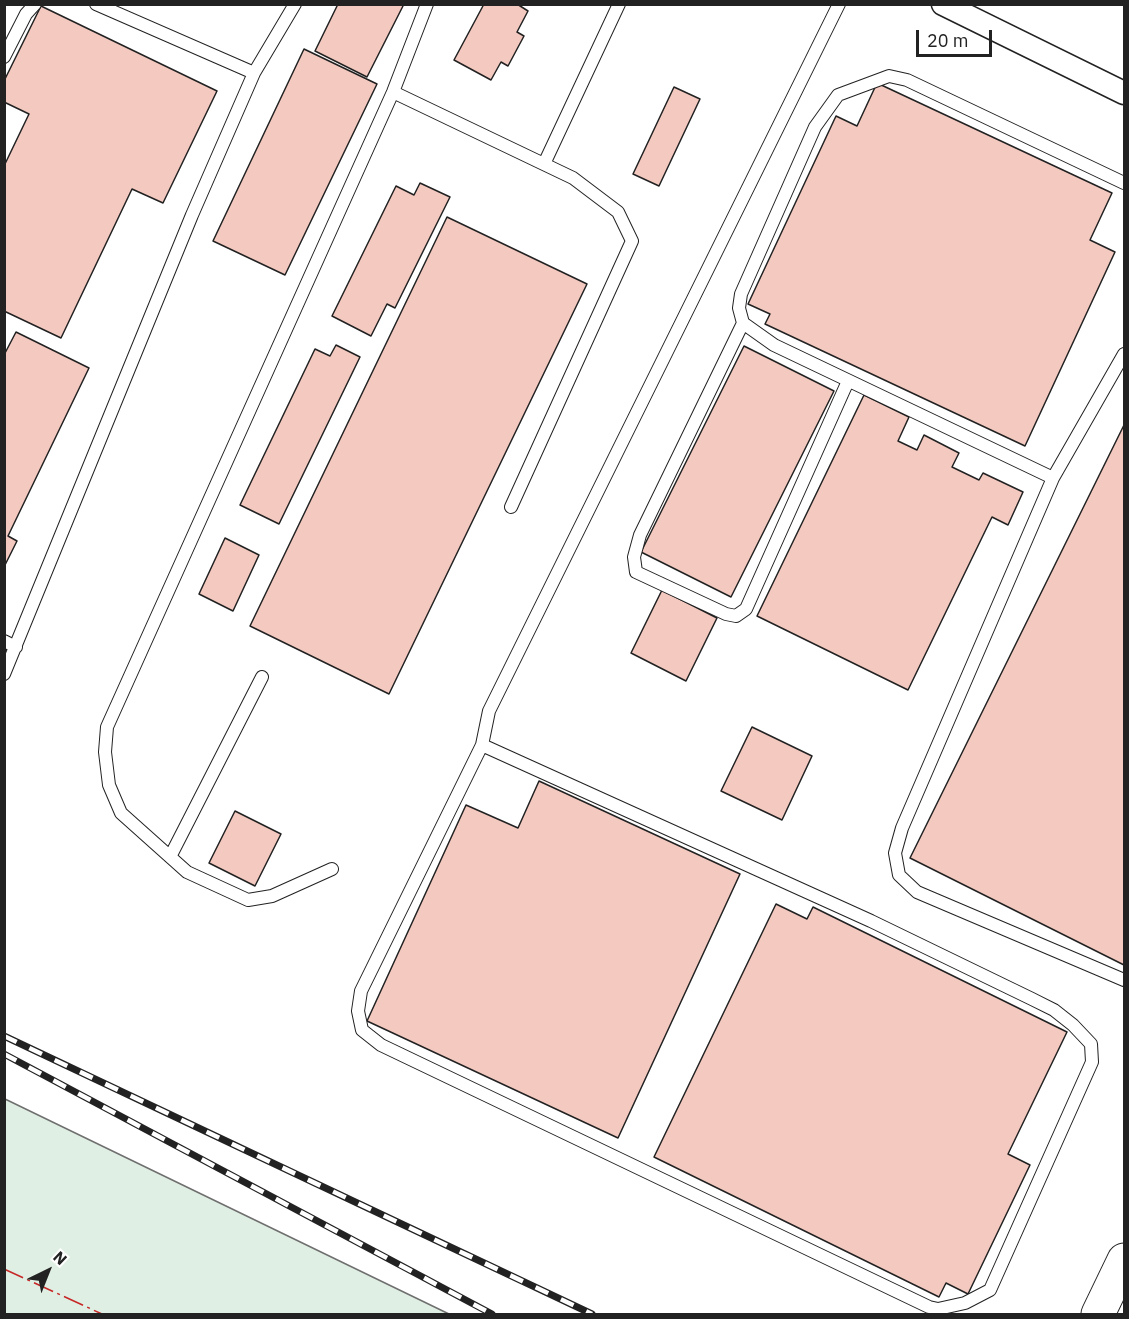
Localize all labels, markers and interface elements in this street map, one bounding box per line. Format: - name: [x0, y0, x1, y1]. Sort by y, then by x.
- scale bar: [919, 18, 996, 56]
- text: 20 m: [927, 29, 969, 52]
- north arrow: [18, 1241, 78, 1301]
- text: N: [49, 1247, 71, 1269]

